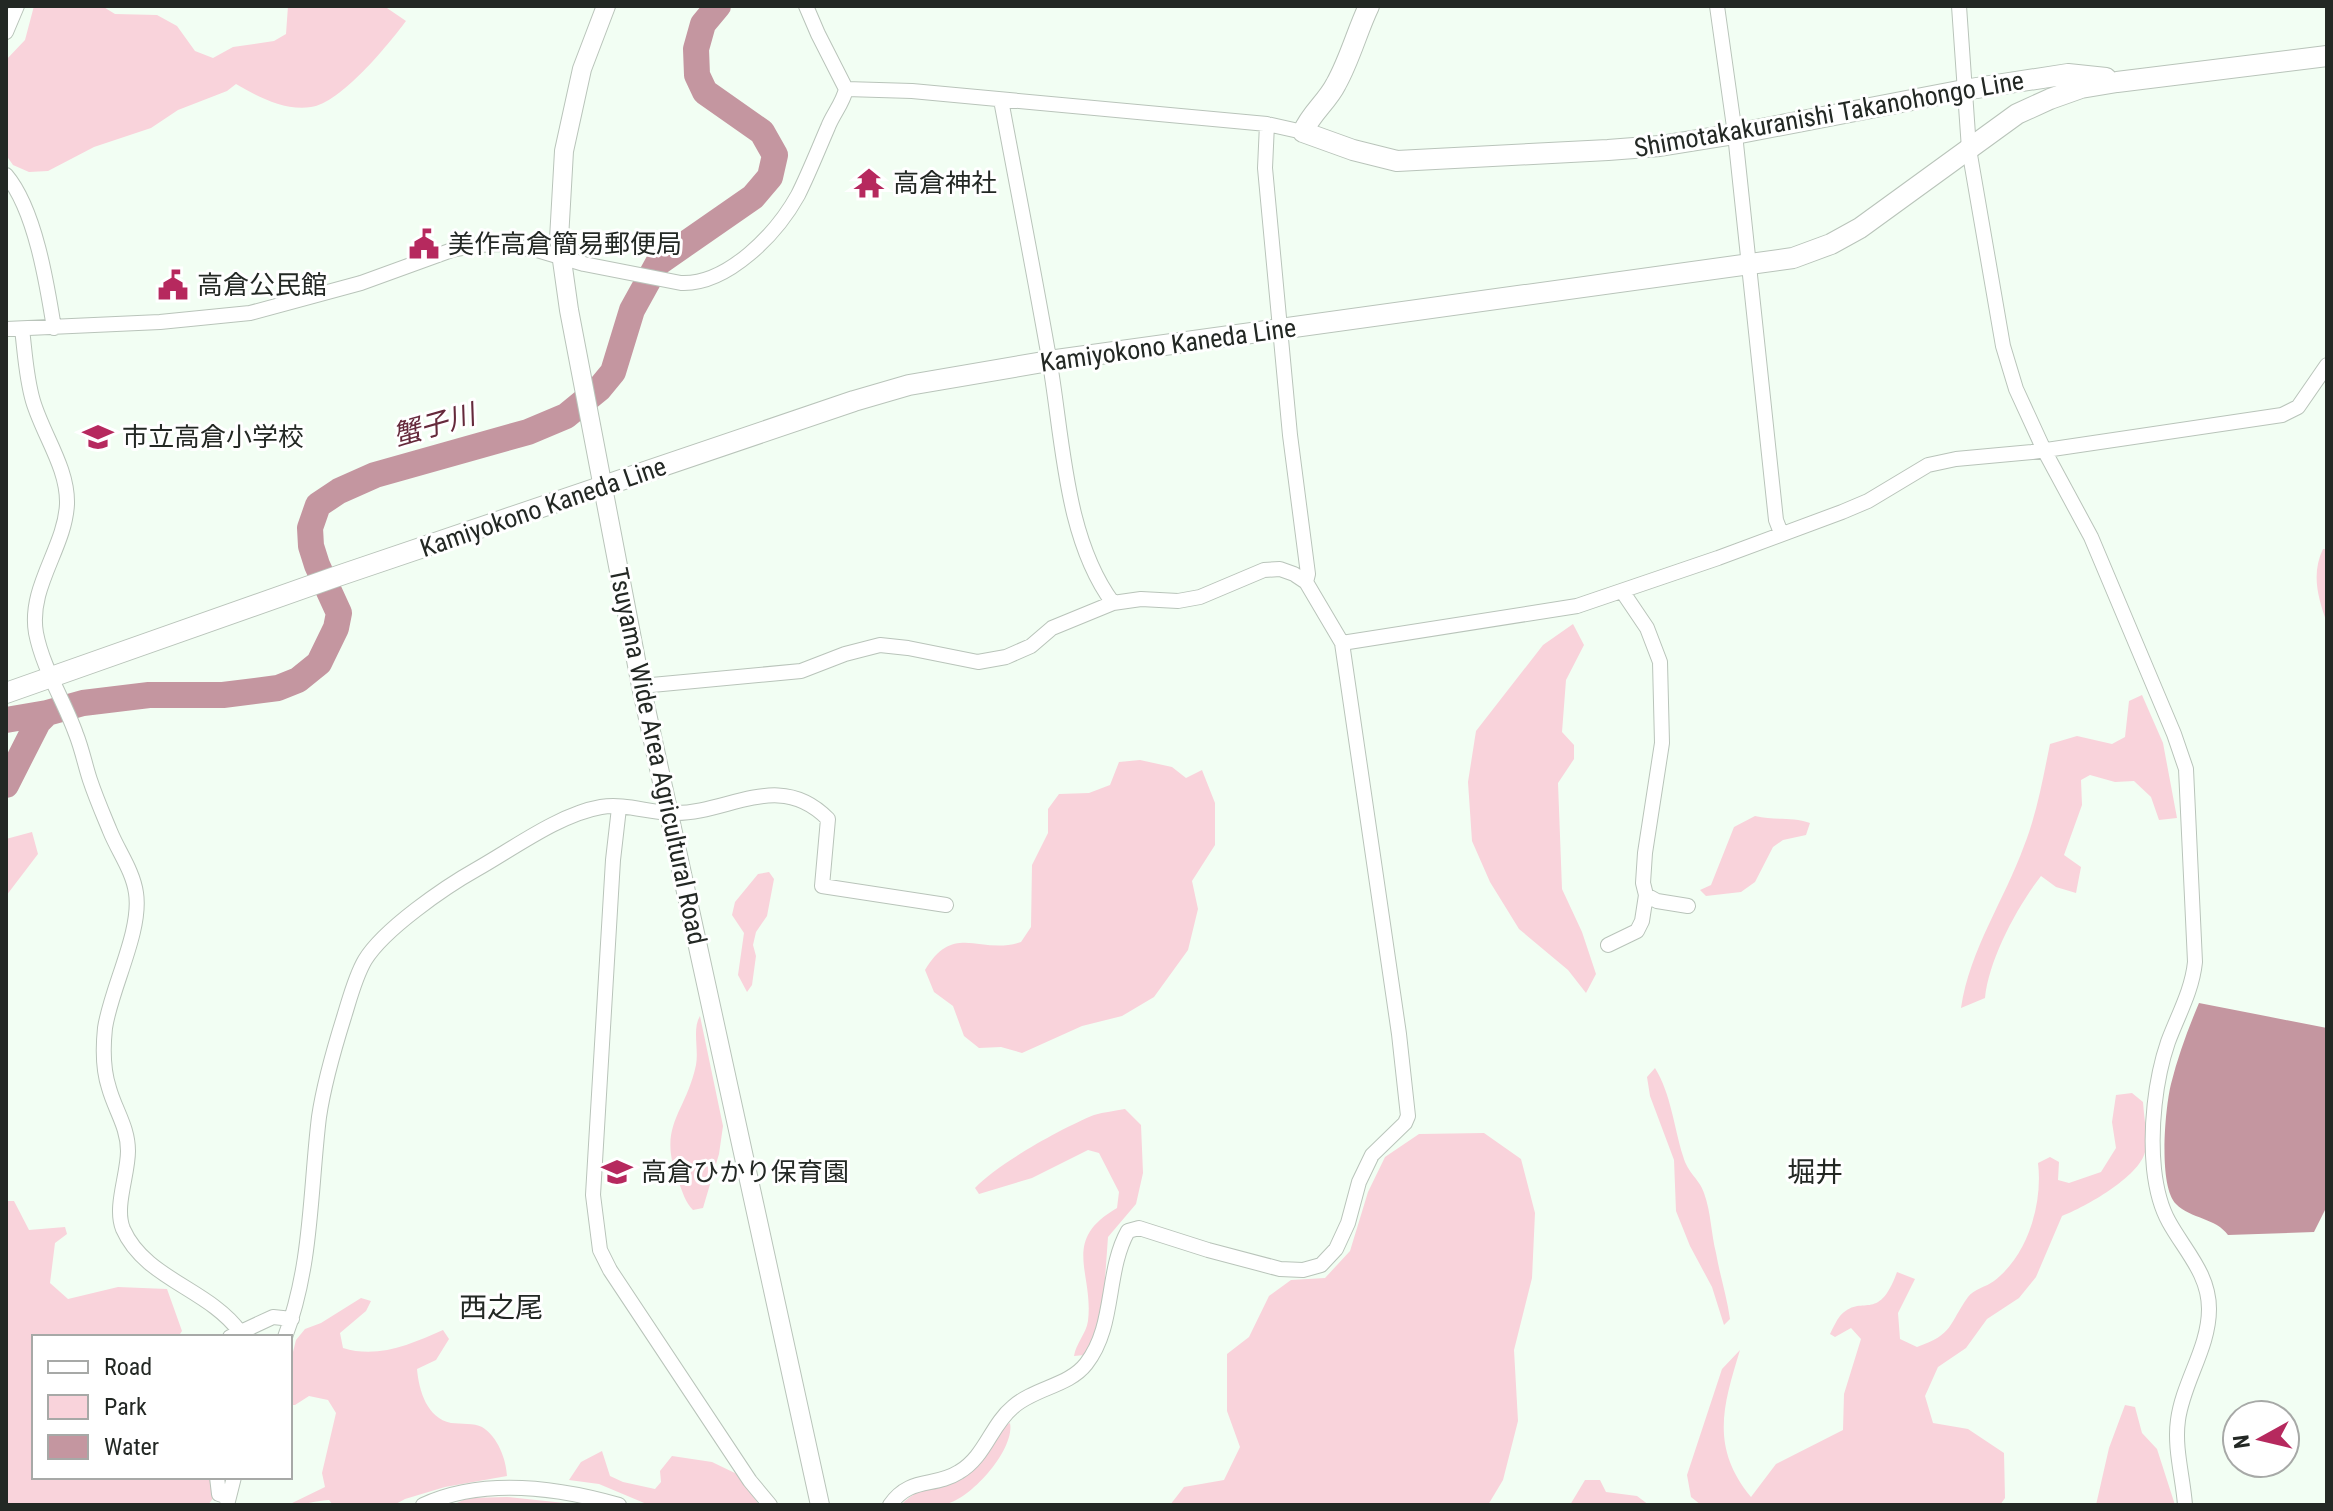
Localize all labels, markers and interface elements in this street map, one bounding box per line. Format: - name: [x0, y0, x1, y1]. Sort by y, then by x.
- street label: Shimotakakuranishi Takanohongo Line: [1632, 65, 2026, 163]
- temple icon: 高倉神社: [852, 166, 886, 200]
- place label: 高倉神社: [893, 168, 997, 198]
- public building icon: 美作高倉簡易郵便局: [407, 227, 441, 261]
- place label: 美作高倉簡易郵便局: [448, 229, 682, 259]
- public building icon: 高倉公民館: [156, 268, 190, 302]
- place label: 高倉公民館: [197, 270, 327, 300]
- street label: Kamiyokono Kaneda Line: [1038, 312, 1298, 378]
- water label: 蟹子川: [389, 397, 482, 452]
- school or university icon: 市立高倉小学校: [81, 420, 115, 454]
- place label: 市立高倉小学校: [122, 422, 304, 452]
- street label: Kamiyokono Kaneda Line: [416, 451, 670, 563]
- street label: Tsuyama Wide Area Agricultural Road: [603, 565, 713, 947]
- school or university icon: 高倉ひかり保育園: [600, 1155, 634, 1189]
- district label: 堀井: [1787, 1156, 1843, 1189]
- place label: 高倉ひかり保育園: [641, 1157, 849, 1187]
- district label: 西之尾: [459, 1291, 543, 1324]
- legend: [32, 1335, 292, 1479]
- text: Road: [104, 1353, 152, 1381]
- text: Park: [104, 1393, 147, 1421]
- north arrow: [2221, 1399, 2301, 1479]
- text: Water: [104, 1433, 159, 1461]
- text: N: [2228, 1433, 2255, 1450]

